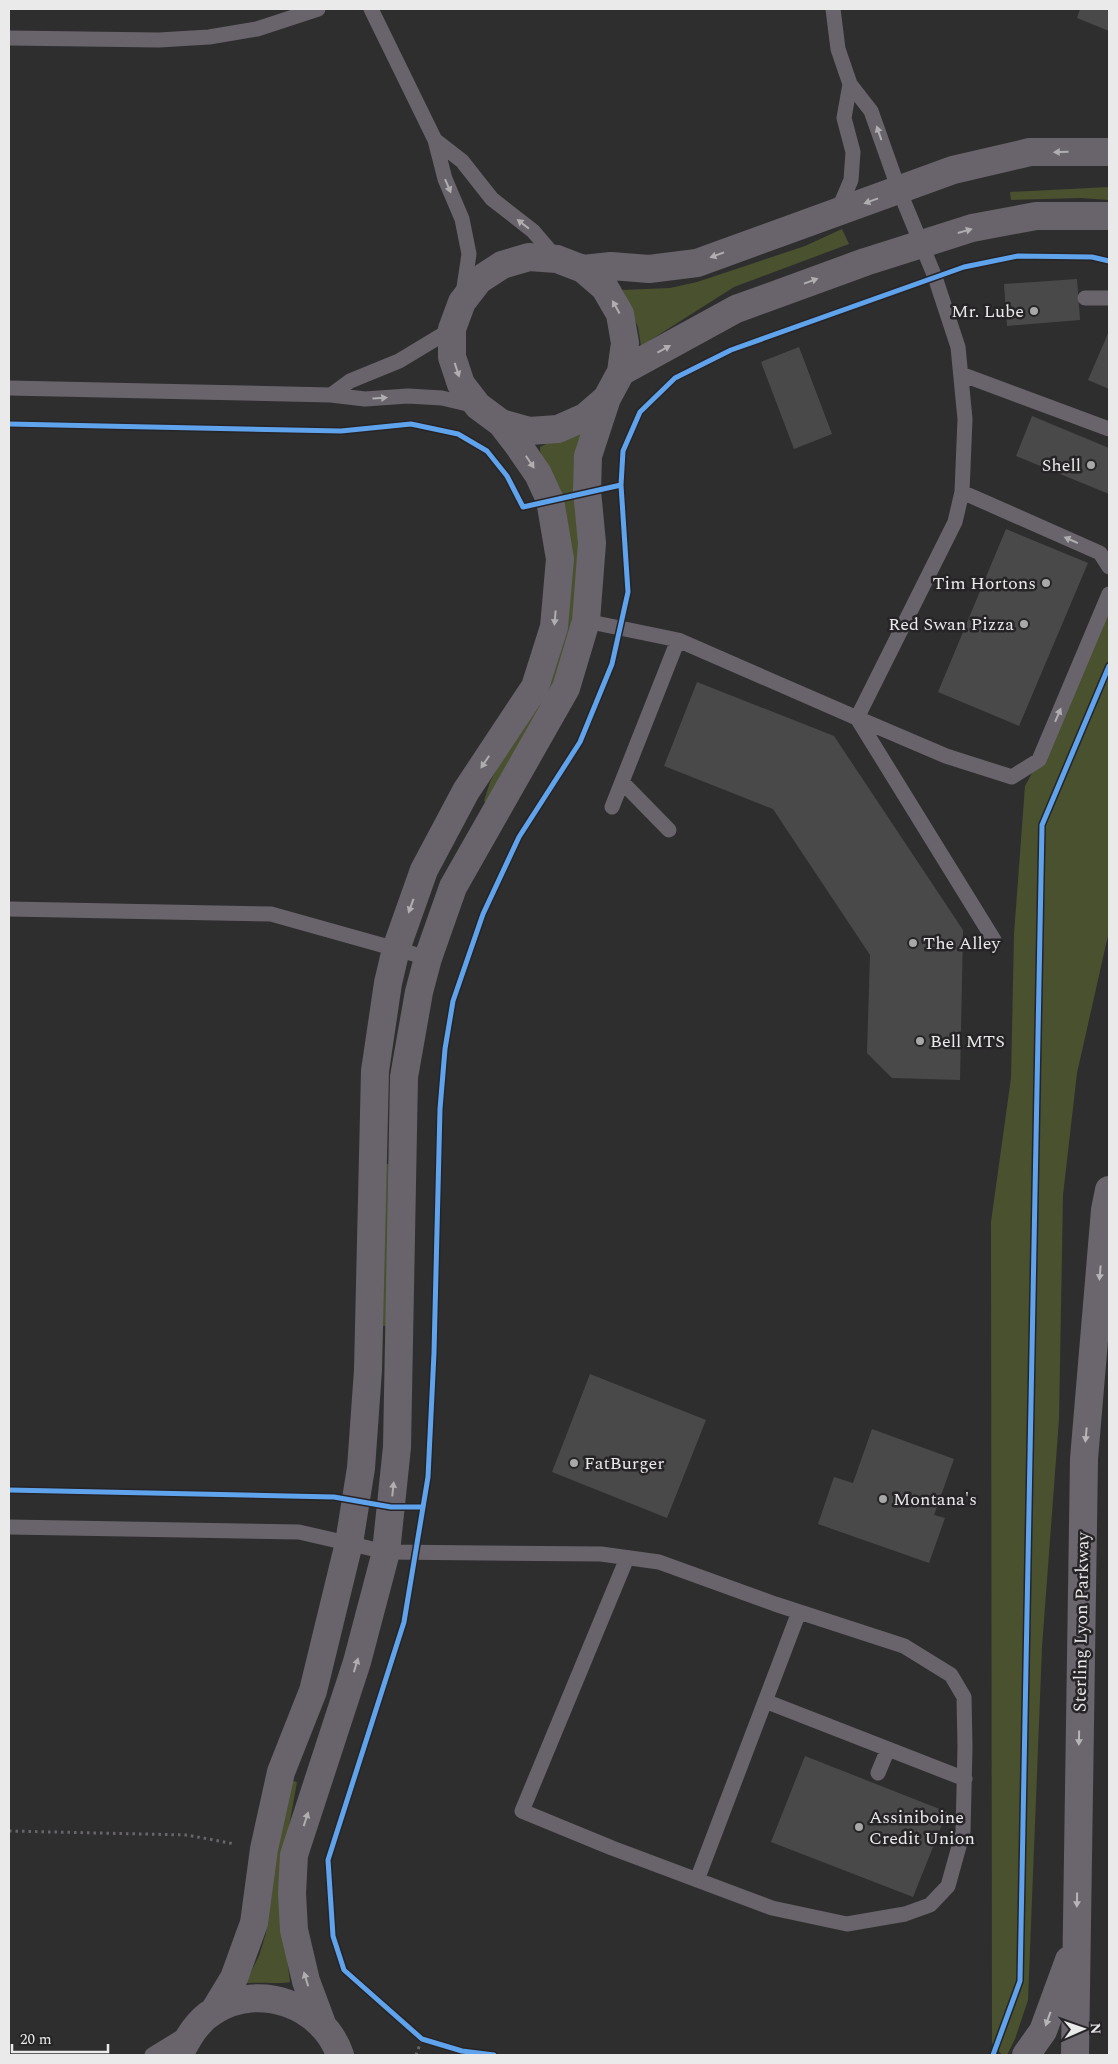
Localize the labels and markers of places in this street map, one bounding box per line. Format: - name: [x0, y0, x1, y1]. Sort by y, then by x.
- place label: Mr. Lube: [951, 298, 1024, 325]
- marker: Mr. Lube: [1028, 305, 1040, 317]
- place label: Shell: [1042, 452, 1081, 479]
- marker: Shell: [1085, 459, 1097, 471]
- place label: Tim Hortons: [932, 570, 1036, 597]
- marker: Tim Hortons: [1040, 577, 1052, 589]
- place label: Red Swan Pizza: [888, 611, 1014, 638]
- marker: Red Swan Pizza: [1018, 618, 1030, 630]
- place label: The Alley: [923, 930, 1001, 957]
- marker: The Alley: [907, 937, 919, 949]
- place label: Bell MTS: [930, 1028, 1005, 1055]
- marker: Bell MTS: [914, 1035, 926, 1047]
- place label: FatBurger: [584, 1450, 664, 1477]
- marker: FatBurger: [568, 1457, 580, 1469]
- place label: Montana's: [893, 1486, 977, 1513]
- marker: Montana's: [877, 1493, 889, 1505]
- place label: Assiniboine Credit Union: [869, 1804, 975, 1852]
- marker: Assiniboine Credit Union: [853, 1821, 865, 1833]

